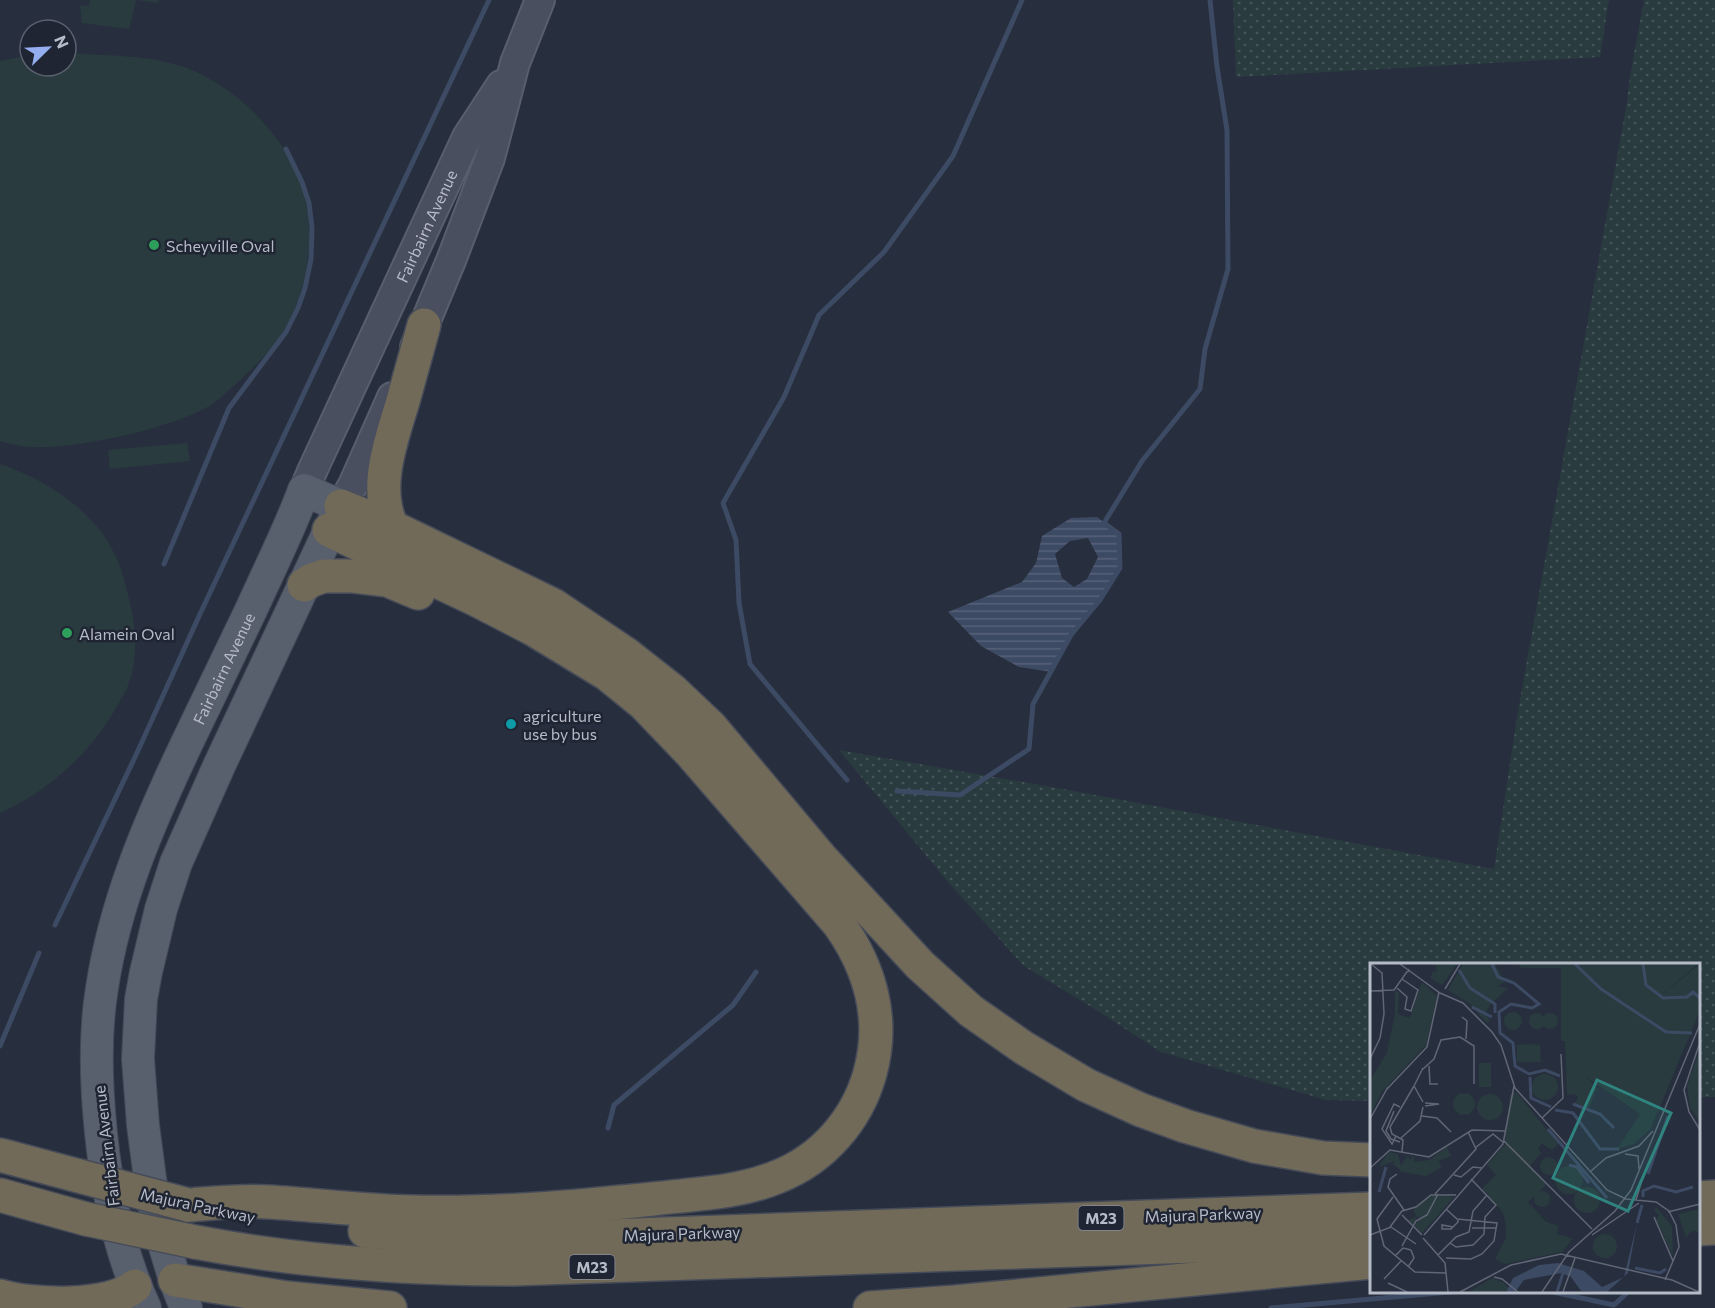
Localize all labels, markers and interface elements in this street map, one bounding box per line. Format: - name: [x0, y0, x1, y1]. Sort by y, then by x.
- north arrow: [18, 18, 78, 78]
- text: N: [51, 32, 73, 51]
- street label: Fairbairn Avenue: [392, 167, 460, 285]
- place label: Scheyville Oval: [166, 236, 274, 255]
- marker: Scheyville Oval: [147, 238, 161, 252]
- street label: Fairbairn Avenue: [188, 609, 258, 727]
- place label: Alamein Oval: [79, 624, 175, 643]
- marker: Alamein Oval: [60, 626, 74, 640]
- place label: agriculture use by bus: [523, 706, 602, 743]
- marker: agriculture use by bus: [504, 717, 518, 731]
- inset map: [1370, 963, 1700, 1293]
- street label: Fairbairn Avenue: [89, 1084, 123, 1208]
- street label: Majura Parkway: [139, 1184, 257, 1226]
- street label: Majura Parkway: [1144, 1202, 1262, 1226]
- road number: M23: [1078, 1206, 1124, 1230]
- street label: Majura Parkway: [623, 1221, 741, 1245]
- road number: M23: [570, 1255, 614, 1279]

